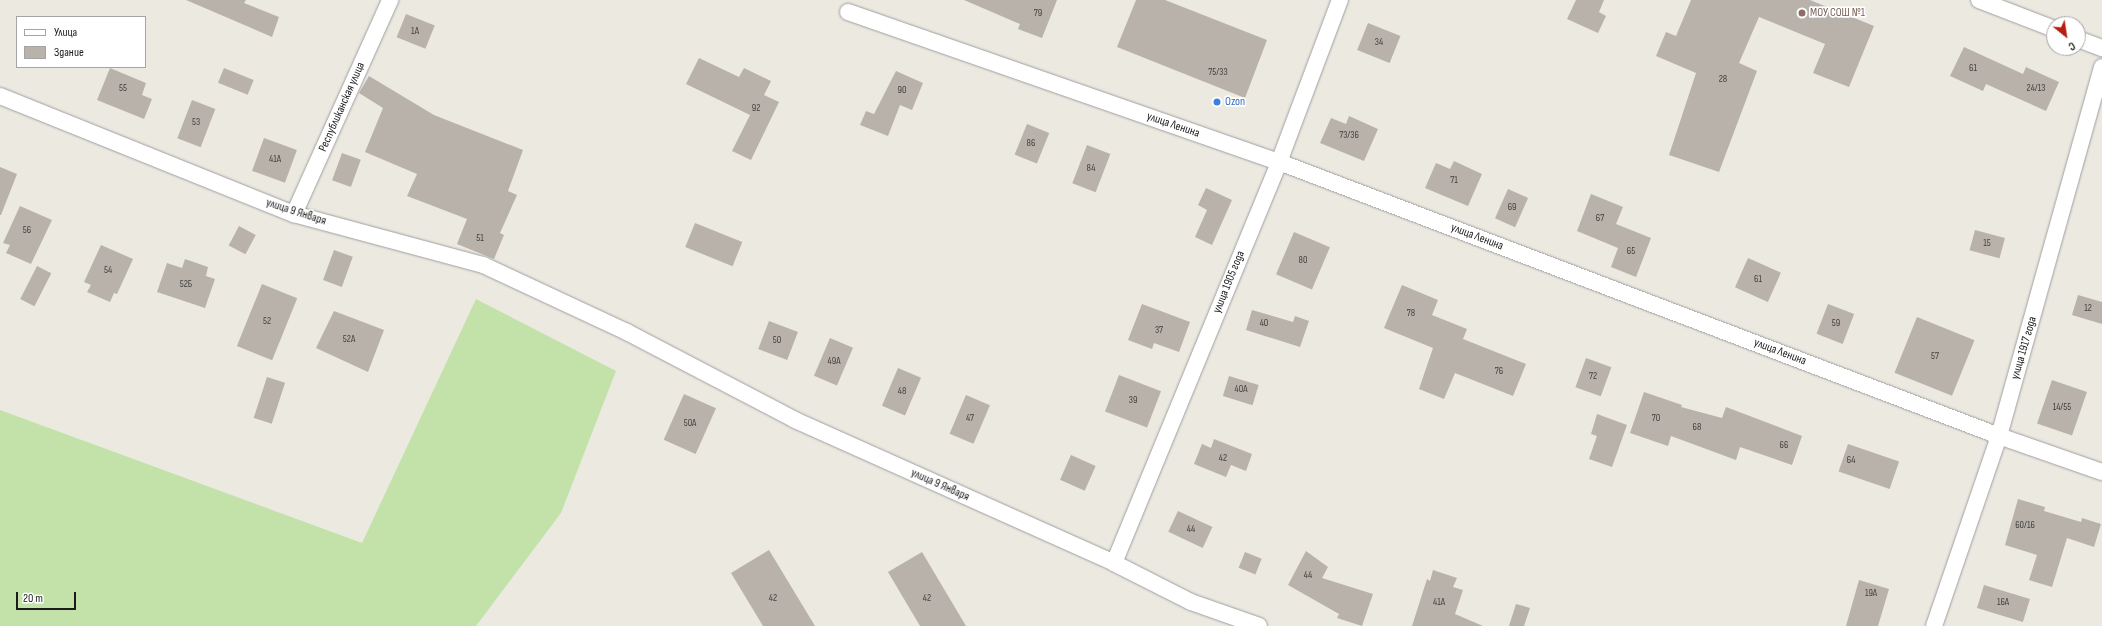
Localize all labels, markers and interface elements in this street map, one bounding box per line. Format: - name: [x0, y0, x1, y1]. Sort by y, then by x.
- place label: МОУ СОШ №1: [1810, 6, 1865, 20]
- house number: 79: [1034, 8, 1042, 20]
- marker: МОУ СОШ №1: [1797, 8, 1807, 18]
- legend: [16, 16, 146, 68]
- north arrow: [2046, 16, 2086, 56]
- text: Улица: [54, 25, 77, 40]
- house number: 1А: [411, 26, 419, 38]
- house number: 34: [1375, 37, 1383, 49]
- text: С: [2066, 39, 2077, 53]
- text: Здание: [54, 45, 84, 60]
- street label: Республиканская улица: [316, 60, 368, 154]
- house number: 61: [1969, 63, 1977, 75]
- house number: 75/33: [1208, 67, 1228, 79]
- house number: 28: [1719, 74, 1727, 86]
- house number: 55: [119, 83, 127, 95]
- house number: 24/13: [2027, 83, 2045, 95]
- house number: 90: [898, 85, 906, 97]
- place label: Ozon: [1225, 95, 1245, 109]
- marker: Ozon: [1212, 97, 1222, 107]
- house number: 92: [752, 103, 760, 115]
- street label: улица Ленина: [1145, 109, 1201, 141]
- house number: 53: [192, 117, 200, 129]
- house number: 73/36: [1339, 130, 1359, 142]
- house number: 86: [1027, 138, 1035, 150]
- house number: 41А: [269, 154, 281, 166]
- house number: 84: [1087, 163, 1095, 175]
- house number: 71: [1450, 175, 1458, 187]
- street label: улица 9 Января: [264, 196, 328, 228]
- house number: 69: [1508, 202, 1516, 214]
- house number: 67: [1596, 213, 1604, 225]
- street label: улица Ленина: [1449, 220, 1505, 254]
- house number: 56: [23, 225, 31, 237]
- house number: 51: [476, 233, 484, 245]
- house number: 15: [1983, 238, 1991, 250]
- house number: 65: [1627, 246, 1635, 258]
- street label: улица 1905 года: [1210, 249, 1248, 315]
- house number: 80: [1299, 255, 1307, 267]
- house number: 54: [104, 265, 112, 277]
- house number: 61: [1754, 274, 1762, 286]
- house number: 52Б: [180, 279, 192, 291]
- house number: 12: [2084, 303, 2092, 315]
- house number: 78: [1407, 308, 1415, 320]
- street label: улица 1917 года: [2008, 315, 2040, 381]
- house number: 52: [263, 316, 271, 328]
- house number: 40: [1260, 318, 1268, 330]
- house number: 59: [1832, 318, 1840, 330]
- house number: 37: [1155, 325, 1163, 337]
- house number: 52А: [343, 334, 355, 346]
- house number: 50: [773, 335, 781, 347]
- street label: улица Ленина: [1752, 335, 1808, 369]
- house number: 57: [1931, 351, 1939, 363]
- house number: 49А: [828, 356, 840, 368]
- house number: 76: [1495, 366, 1503, 378]
- house number: 72: [1589, 371, 1597, 383]
- house number: 40А: [1235, 384, 1247, 396]
- house number: 48: [898, 386, 906, 398]
- house number: 39: [1129, 395, 1137, 407]
- house number: 14/55: [2053, 402, 2071, 414]
- house number: 47: [966, 413, 974, 425]
- house number: 70: [1652, 413, 1660, 425]
- house number: 50А: [684, 418, 696, 430]
- house number: 68: [1693, 422, 1701, 434]
- house number: 66: [1780, 440, 1788, 452]
- house number: 42: [1219, 453, 1227, 465]
- house number: 64: [1847, 455, 1855, 467]
- street label: улица 9 Января: [909, 466, 971, 504]
- house number: 60/16: [2015, 520, 2035, 532]
- house number: 44: [1187, 524, 1195, 536]
- house number: 44: [1304, 570, 1312, 582]
- scale bar: [18, 584, 78, 610]
- house number: 19А: [1865, 588, 1877, 600]
- text: 20 m: [23, 591, 43, 606]
- house number: 42: [769, 593, 777, 605]
- house number: 42: [923, 593, 931, 605]
- house number: 41А: [1433, 597, 1445, 609]
- house number: 16А: [1997, 597, 2009, 609]

